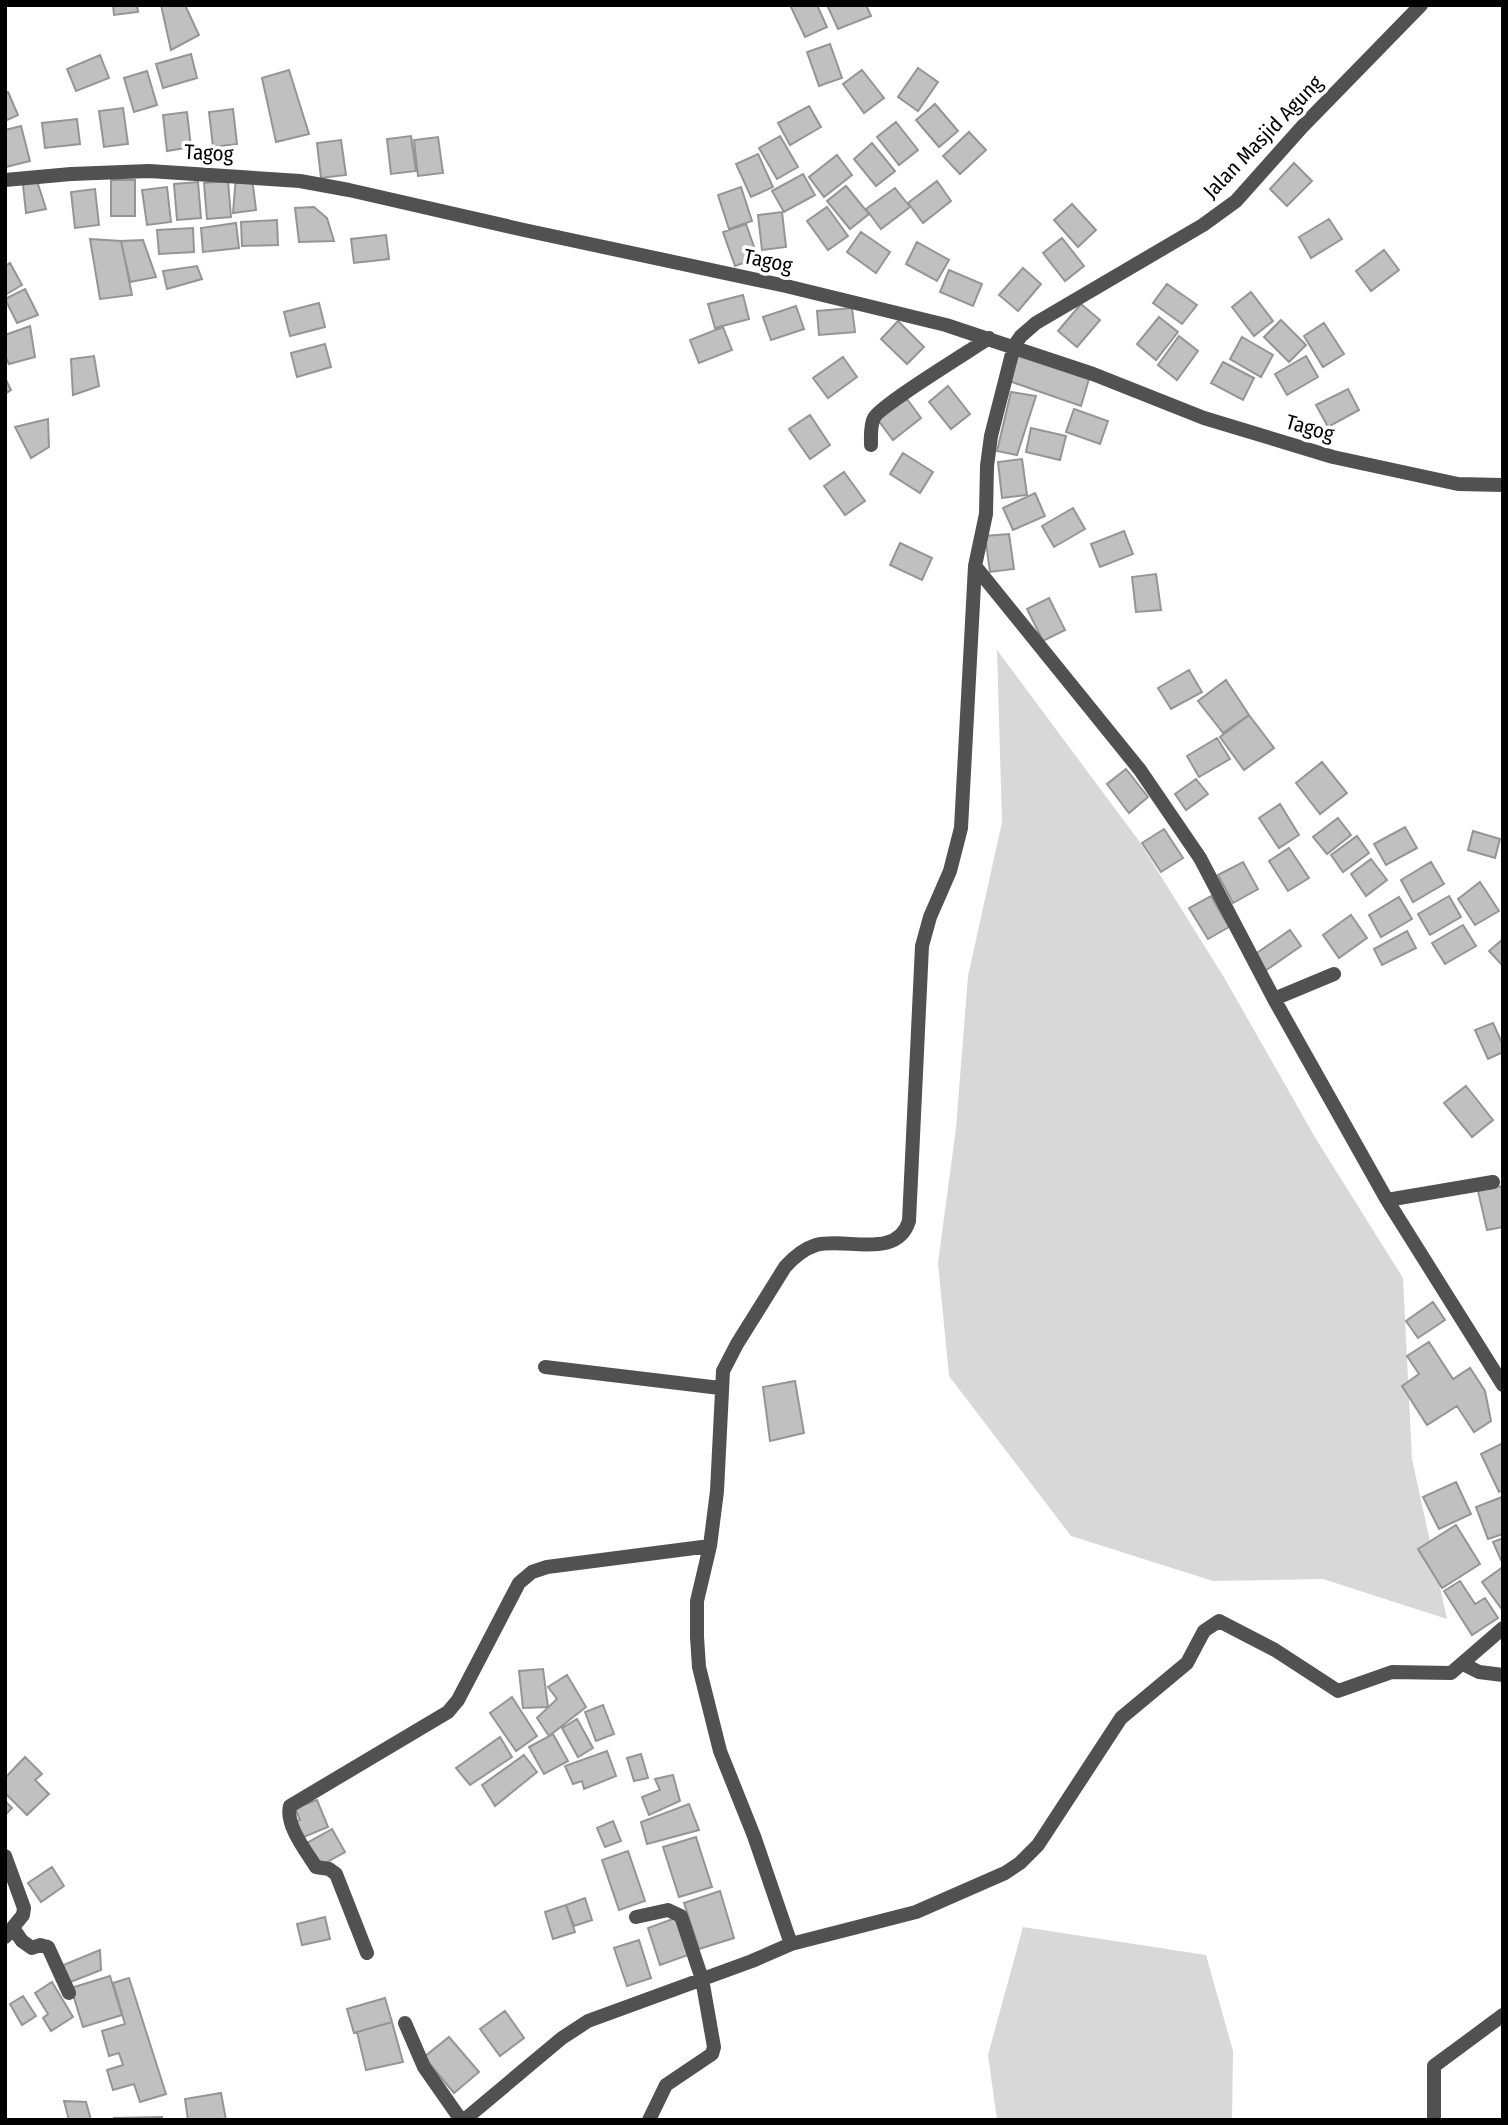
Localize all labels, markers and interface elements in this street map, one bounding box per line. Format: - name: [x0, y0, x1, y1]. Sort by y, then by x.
- street label: Jalan Masjid Agung: [1198, 70, 1328, 204]
- street label: Tagog: [184, 139, 234, 167]
- street label: Tagog: [741, 243, 795, 279]
- street label: Tagog: [1283, 409, 1337, 447]

